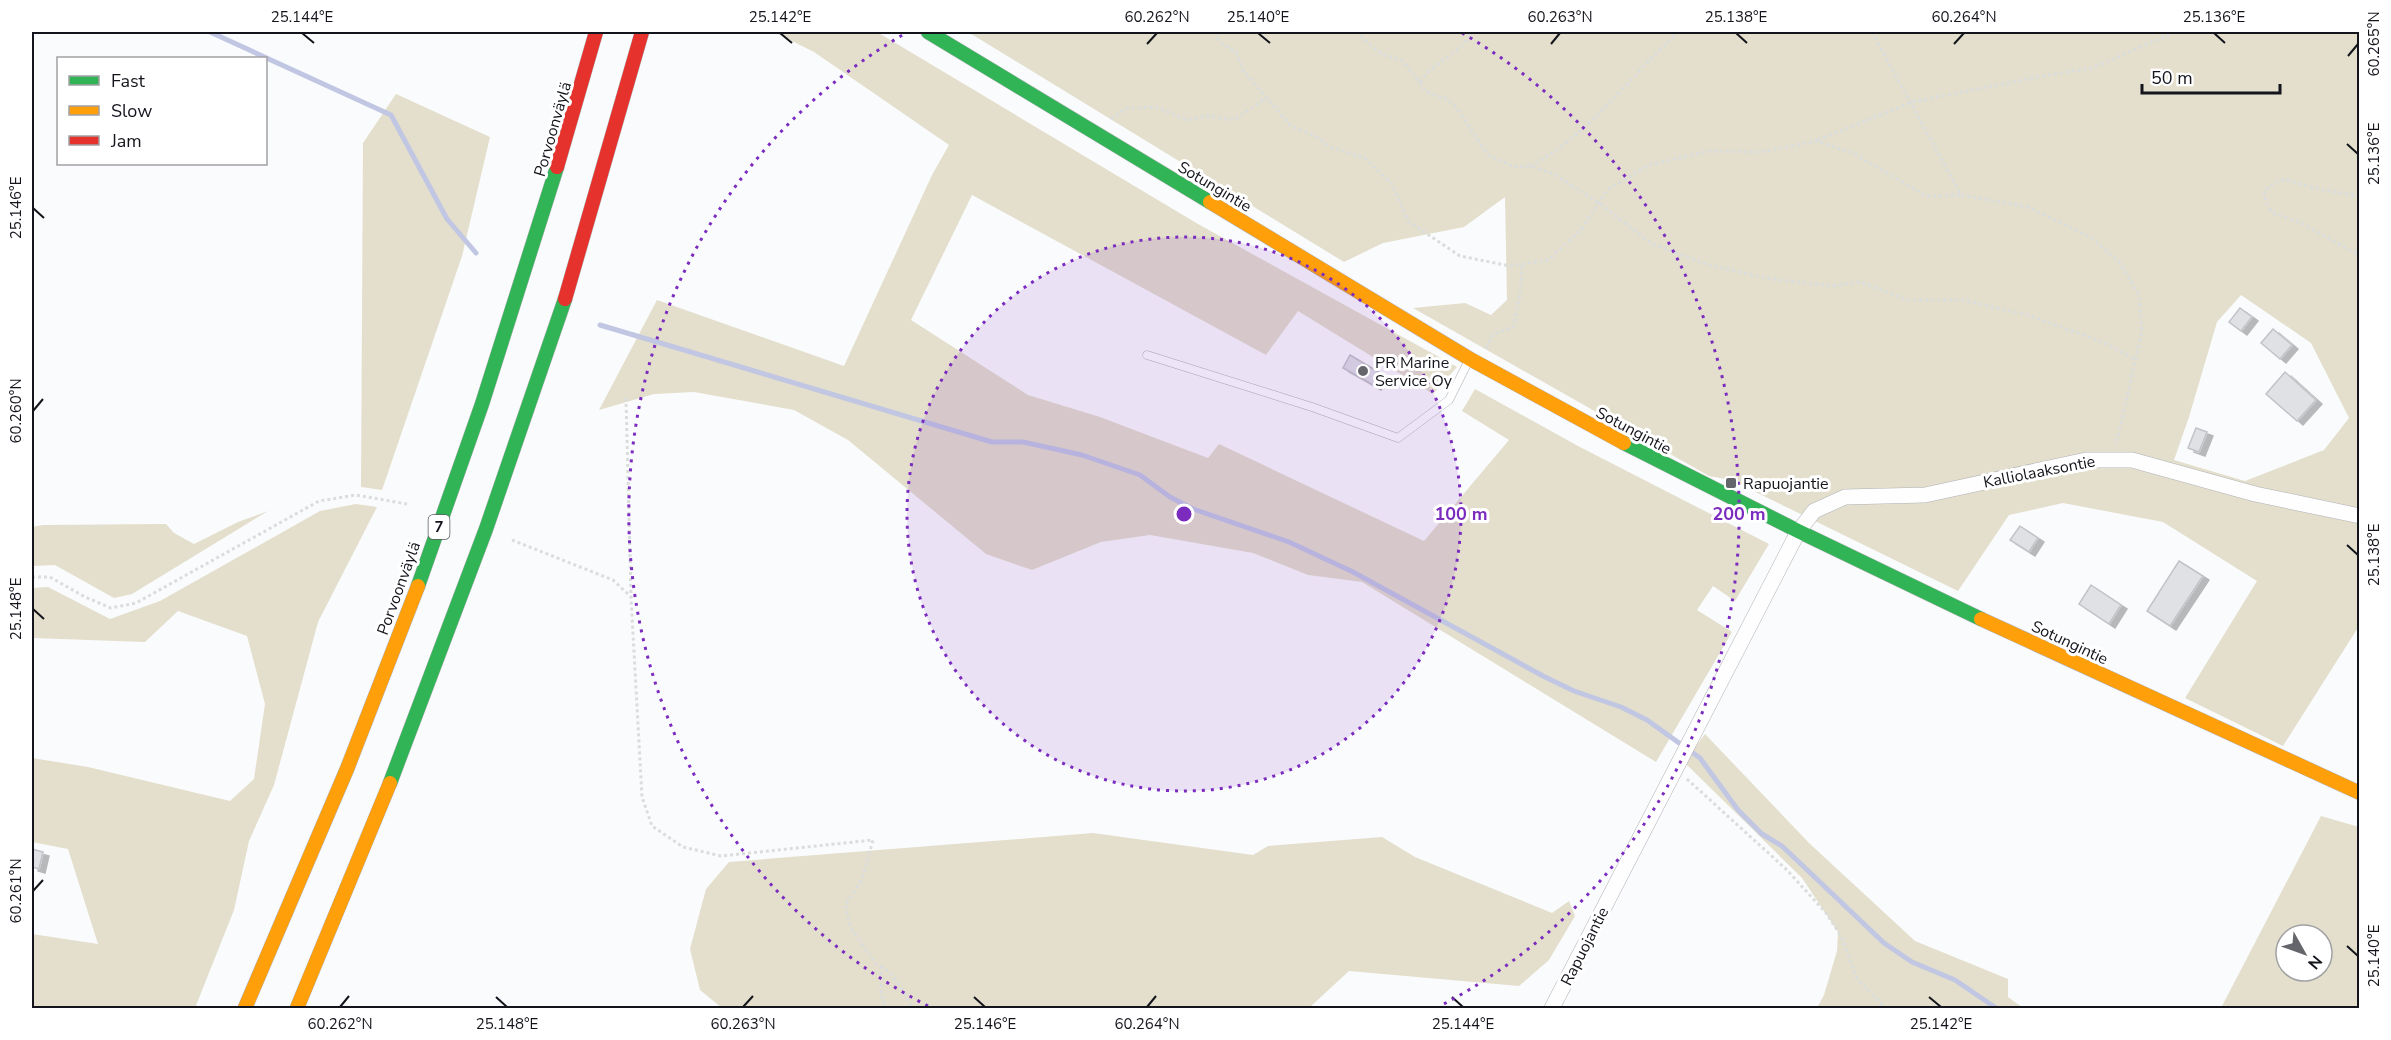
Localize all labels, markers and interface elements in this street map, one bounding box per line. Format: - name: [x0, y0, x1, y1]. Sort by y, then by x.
- text: 25.144°E: [271, 7, 333, 27]
- text: 25.142°E: [749, 7, 811, 27]
- text: 60.262°N: [1124, 7, 1190, 27]
- text: 25.140°E: [1227, 7, 1289, 27]
- text: 60.263°N: [1527, 7, 1593, 27]
- text: 25.138°E: [1705, 7, 1767, 27]
- text: 60.264°N: [1931, 7, 1997, 27]
- text: 25.136°E: [2183, 7, 2245, 27]
- text: 60.265°N: [2364, 11, 2384, 77]
- legend: [57, 57, 267, 165]
- scale bar: [2142, 57, 2280, 95]
- text: 50 m: [2151, 66, 2193, 90]
- text: Fast: [111, 69, 146, 93]
- street label: Porvoonväylä: [529, 79, 577, 179]
- text: Slow: [111, 99, 152, 123]
- text: 25.136°E: [2364, 123, 2384, 185]
- text: Jam: [110, 129, 142, 153]
- street label: Sotungintie: [1174, 156, 1255, 217]
- text: 25.146°E: [6, 177, 26, 239]
- place label: PR Marine Service Oy: [1375, 352, 1453, 392]
- marker: PR Marine Service Oy: [1356, 364, 1370, 378]
- text: 60.260°N: [6, 378, 26, 444]
- street label: Sotungintie: [1592, 402, 1675, 460]
- street label: Kalliolaaksontie: [1981, 450, 2097, 494]
- place label: Rapuojantie: [1743, 473, 1829, 495]
- marker: Rapuojantie: [1724, 476, 1738, 490]
- text: 100 m: [1434, 502, 1488, 526]
- text: 200 m: [1712, 502, 1766, 526]
- centre of rings: [1174, 504, 1194, 524]
- road number: 7: [428, 515, 450, 539]
- text: 25.138°E: [2364, 524, 2384, 586]
- street label: Porvoonväylä: [372, 539, 426, 638]
- text: 25.148°E: [6, 578, 26, 640]
- street label: Sotungintie: [2028, 616, 2112, 670]
- text: 60.261°N: [6, 858, 26, 924]
- street label: Rapuojantie: [1556, 903, 1614, 990]
- north arrow: [2274, 923, 2334, 983]
- text: 25.140°E: [2364, 925, 2384, 987]
- text: N: [2302, 950, 2327, 974]
- text: 60.262°N: [307, 1014, 373, 1034]
- text: 25.148°E: [476, 1014, 538, 1034]
- text: 60.263°N: [710, 1014, 776, 1034]
- text: 25.146°E: [954, 1014, 1016, 1034]
- text: 60.264°N: [1114, 1014, 1180, 1034]
- text: 25.144°E: [1432, 1014, 1494, 1034]
- text: 25.142°E: [1910, 1014, 1972, 1034]

